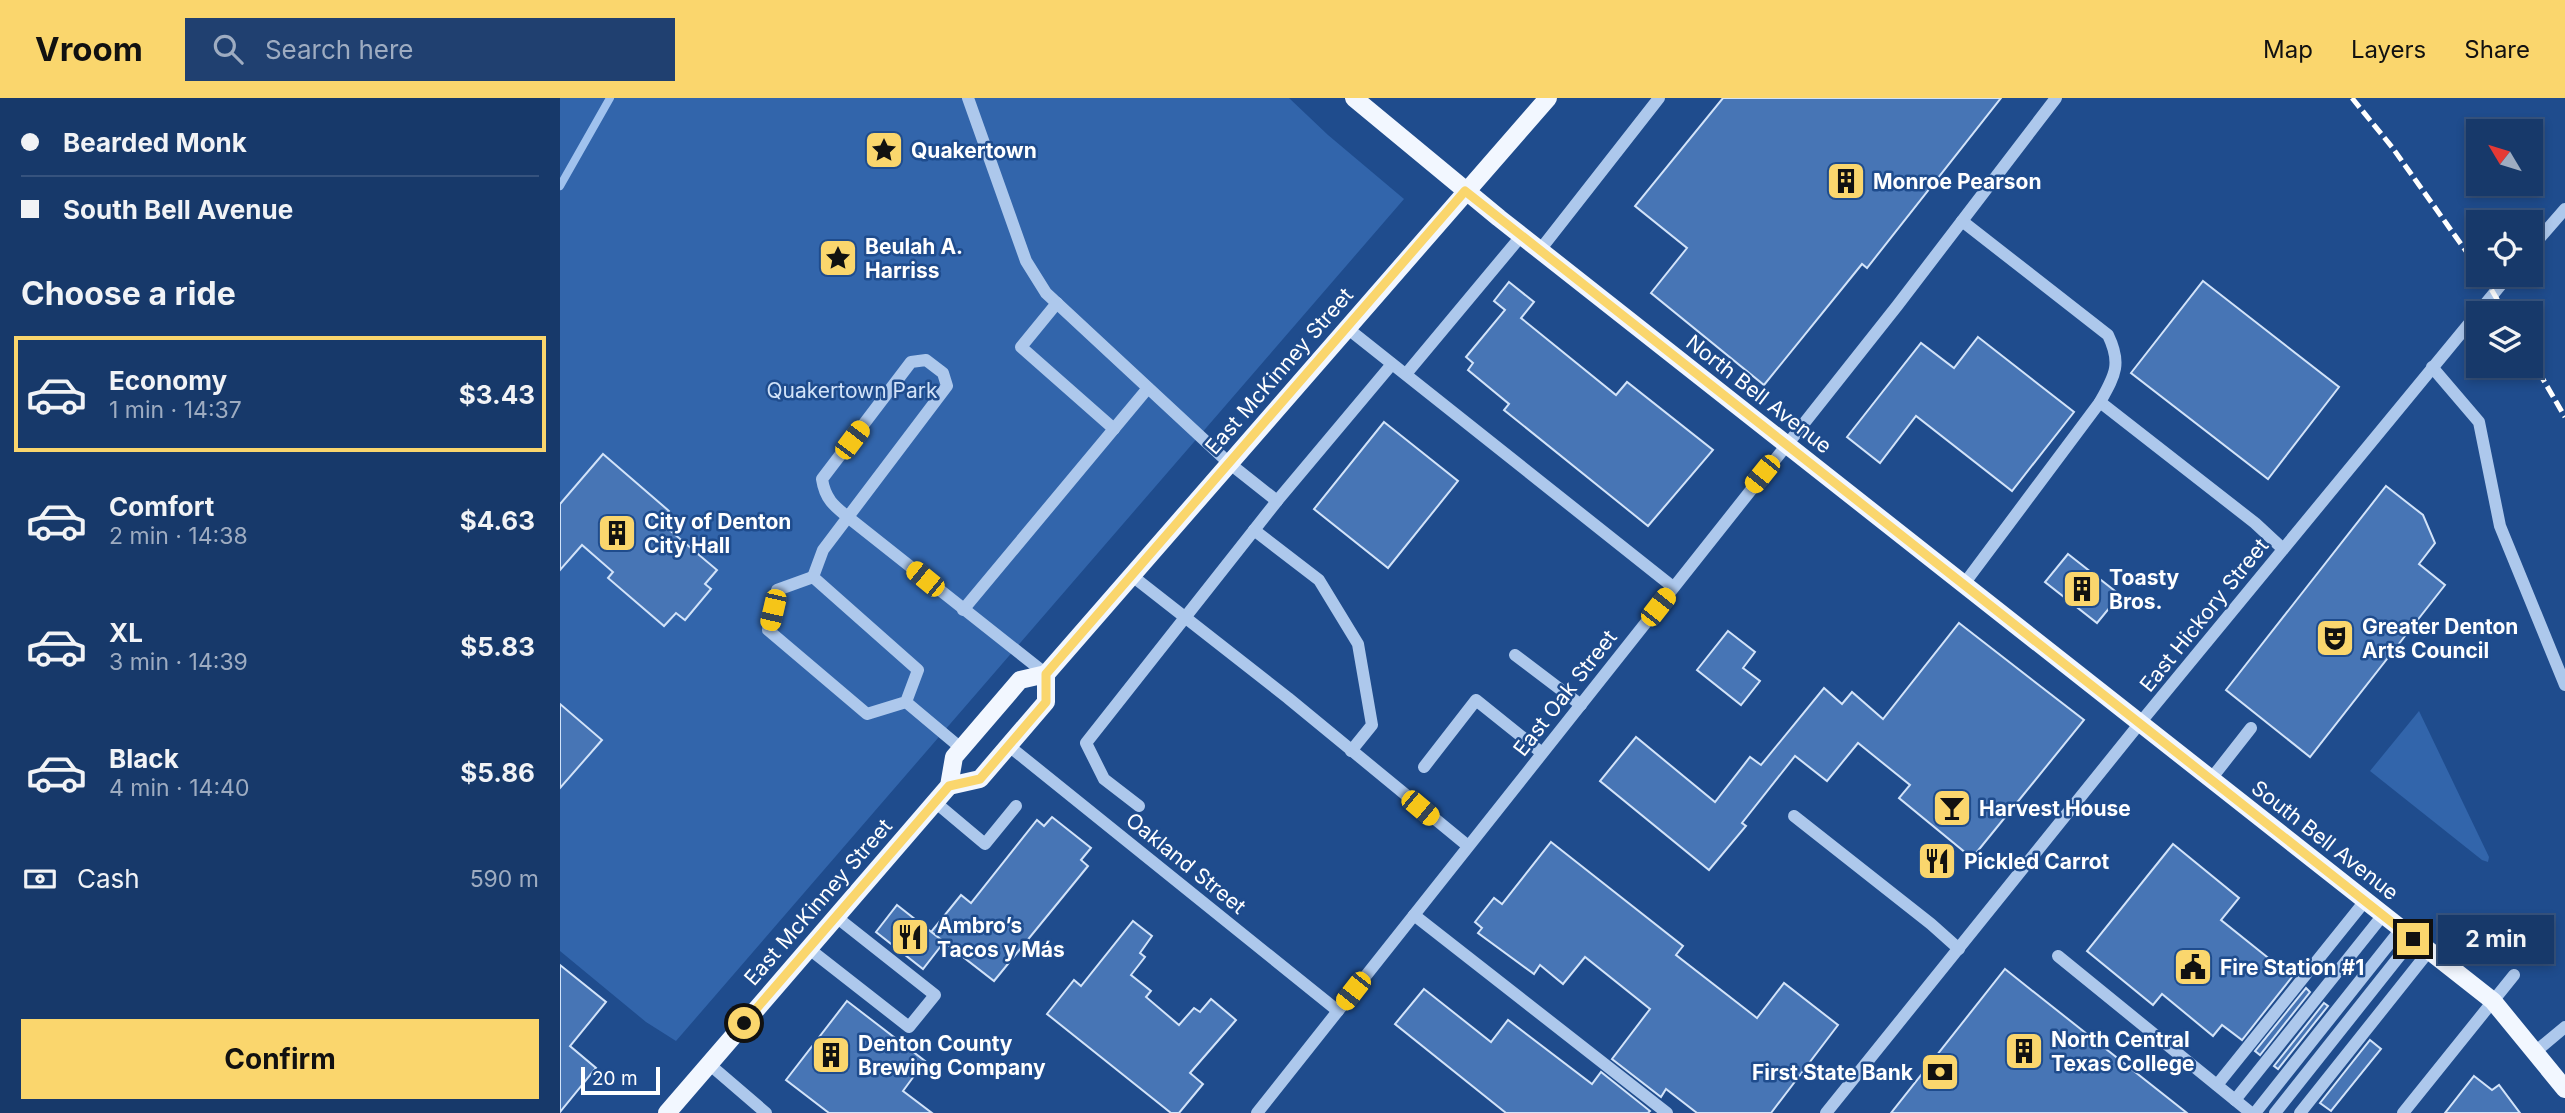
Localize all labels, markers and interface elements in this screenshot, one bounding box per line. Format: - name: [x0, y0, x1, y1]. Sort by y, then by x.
- search box: [185, 18, 675, 81]
- text: Vroom: [35, 29, 143, 69]
- icon: search: [209, 30, 247, 68]
- text: Search here: [265, 34, 414, 65]
- text: Map: [2263, 35, 2313, 64]
- text: Layers: [2351, 35, 2426, 64]
- text: Share: [2464, 35, 2530, 64]
- north arrow: [2466, 119, 2543, 196]
- map controls: [2466, 119, 2543, 378]
- text: Bearded Monk: [63, 127, 247, 158]
- place icon: Quakertown: [863, 129, 905, 171]
- place label: Quakertown: [911, 138, 1037, 163]
- building icon: Monroe Pearson: [1825, 160, 1867, 202]
- place label: Monroe Pearson: [1873, 169, 2042, 194]
- text: South Bell Avenue: [63, 194, 293, 225]
- button: locate: [2466, 210, 2543, 287]
- place label: Beulah A. Harriss: [865, 234, 963, 283]
- place icon: Beulah A. Harriss: [817, 237, 859, 279]
- text: Choose a ride: [21, 274, 236, 313]
- street label: East McKinney Street: [1200, 283, 1358, 459]
- button: layers: [2466, 301, 2543, 378]
- street label: North Bell Avenue: [1681, 329, 1837, 459]
- icon: car: [25, 363, 88, 426]
- text: Economy: [109, 365, 227, 396]
- park label: Quakertown Park: [766, 378, 938, 403]
- text: $3.43: [459, 379, 535, 410]
- text: 1 min · 14:37: [109, 396, 242, 424]
- car: [831, 417, 874, 463]
- car: [1741, 451, 1784, 497]
- icon: car: [25, 489, 88, 552]
- text: Comfort: [109, 491, 214, 522]
- text: $4.63: [460, 505, 535, 536]
- place label: City of Denton City Hall: [644, 509, 791, 558]
- building icon: City of Denton City Hall: [596, 512, 638, 554]
- text: 2 min · 14:38: [109, 522, 248, 550]
- street label: East Hickory Street: [2135, 533, 2274, 697]
- car: [903, 558, 948, 600]
- place label: Toasty Bros.: [2109, 565, 2180, 614]
- building icon: Toasty Bros.: [2061, 568, 2103, 610]
- car: [1637, 584, 1680, 630]
- car: [759, 587, 788, 633]
- place label: Greater Denton Arts Council: [2362, 614, 2518, 663]
- icon: car: [25, 615, 88, 678]
- text: XL: [109, 617, 143, 648]
- theatre icon: Greater Denton Arts Council: [2314, 617, 2356, 659]
- street label: East Oak Street: [1508, 625, 1622, 761]
- text: $5.83: [460, 631, 535, 662]
- text: 3 min · 14:39: [109, 648, 248, 676]
- icon: car: [25, 741, 88, 804]
- text: Black: [109, 743, 179, 774]
- text: $5.86: [460, 757, 535, 788]
- text: 4 min · 14:40: [109, 774, 249, 802]
- street label: South Bell Avenue: [2247, 775, 2403, 905]
- car: [1398, 786, 1443, 830]
- bar icon: Harvest House: [1931, 787, 1973, 829]
- place label: Harvest House: [1979, 796, 2131, 821]
- street label: Oakland Street: [1121, 807, 1251, 919]
- street label: East McKinney Street: [739, 814, 897, 990]
- restaurant icon: Pickled Carrot: [1916, 840, 1958, 882]
- place label: Pickled Carrot: [1964, 849, 2110, 874]
- icon: cash: [21, 860, 59, 898]
- text: Cash: [77, 863, 140, 894]
- text: 590 m: [470, 865, 539, 893]
- place label: Ambro’s Tacos y Más: [937, 913, 1065, 962]
- callout: 2 min: [2438, 914, 2553, 964]
- restaurant icon: Ambro’s Tacos y Más: [889, 916, 931, 958]
- route end: [2397, 923, 2429, 955]
- text: 2 min: [2465, 925, 2527, 953]
- public building icon: Fire Station #1: [2172, 946, 2214, 988]
- place label: Fire Station #1: [2220, 955, 2364, 980]
- car: [1332, 968, 1375, 1014]
- route start: [728, 1007, 760, 1039]
- button: Confirm: [21, 1019, 539, 1099]
- place label: North Central Texas College: [2051, 1027, 2195, 1076]
- building icon: North Central Texas College: [2003, 1030, 2045, 1072]
- place label: Denton County Brewing Company: [858, 1031, 1046, 1080]
- building icon: Denton County Brewing Company: [810, 1034, 852, 1076]
- bank icon: First State Bank: [1919, 1051, 1961, 1093]
- place label: First State Bank: [1752, 1060, 1914, 1085]
- scale bar: [581, 1064, 660, 1096]
- text: 20 m: [592, 1067, 638, 1090]

